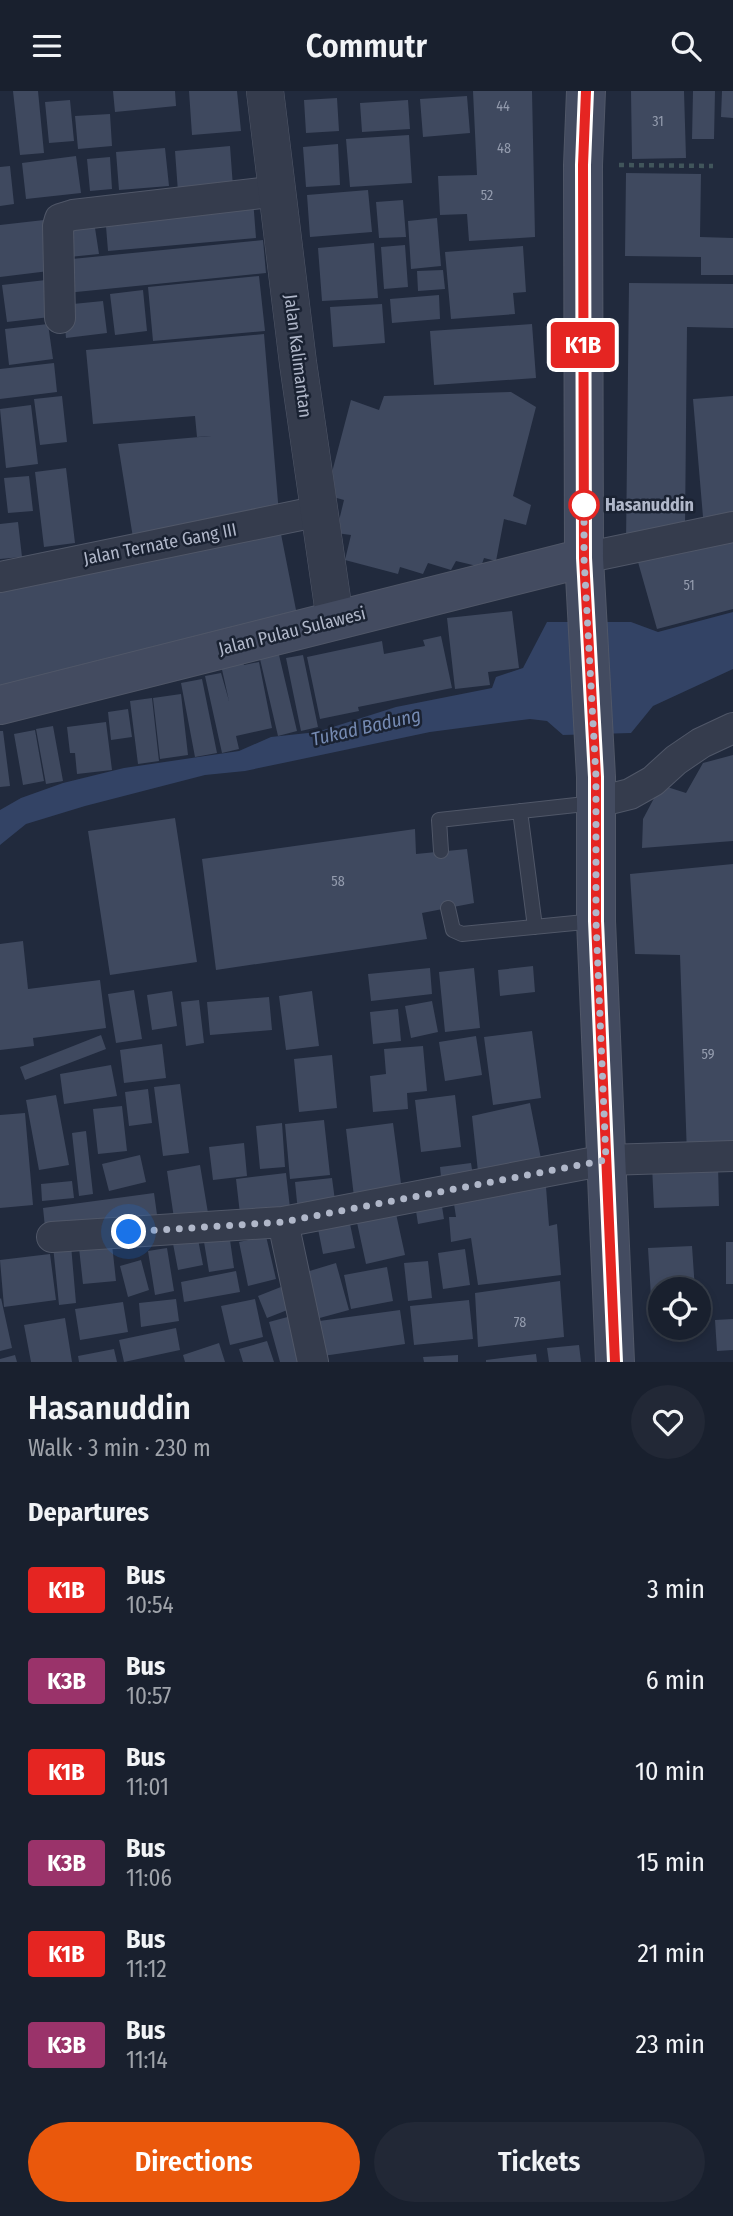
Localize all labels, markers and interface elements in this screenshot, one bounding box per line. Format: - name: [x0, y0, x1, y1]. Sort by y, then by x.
- icon: menu: [28, 27, 66, 65]
- text: Commutr: [306, 27, 427, 65]
- icon: search: [667, 27, 705, 65]
- house number: 44: [496, 98, 510, 115]
- house number: 31: [652, 113, 664, 130]
- house number: 48: [497, 140, 511, 157]
- house number: 52: [481, 187, 493, 204]
- street label: Jalan Kalimantan: [280, 293, 316, 419]
- line badge: K1B: [543, 322, 623, 368]
- text: K1B: [565, 331, 601, 359]
- marker: Hasanuddin: [569, 490, 599, 520]
- place label: Hasanuddin: [605, 494, 694, 516]
- street label: Jalan Ternate Gang III: [81, 518, 239, 570]
- house number: 51: [683, 577, 695, 594]
- street label: Jalan Pulau Sulawesi: [216, 602, 368, 660]
- water label: Tukad Badung: [309, 703, 423, 751]
- house number: 58: [331, 873, 345, 890]
- house number: 59: [701, 1046, 715, 1063]
- your location: [111, 1214, 146, 1249]
- map controls: [648, 1277, 711, 1340]
- button: locate: [648, 1277, 711, 1340]
- house number: 78: [514, 1314, 526, 1331]
- button: heart: [631, 1385, 705, 1459]
- text: Hasanuddin: [28, 1388, 191, 1428]
- text: Walk · 3 min · 230 m: [28, 1434, 211, 1462]
- text: Departures: [28, 1497, 149, 1528]
- text: Bus: [126, 1560, 165, 1591]
- text: 3 min: [647, 1574, 705, 1605]
- text: K1B: [48, 1576, 85, 1604]
- text: 10:54: [126, 1591, 174, 1619]
- text: Bus: [126, 1651, 165, 1682]
- text: 6 min: [646, 1665, 705, 1696]
- text: K3B: [47, 1667, 86, 1695]
- text: 10:57: [126, 1682, 171, 1710]
- text: Bus: [126, 1742, 165, 1773]
- text: 10 min: [635, 1756, 705, 1787]
- text: K1B: [48, 1758, 85, 1786]
- text: 11:01: [126, 1773, 169, 1801]
- text: Bus: [126, 1833, 165, 1864]
- text: 15 min: [637, 1847, 705, 1878]
- text: K3B: [47, 1849, 86, 1877]
- text: 11:06: [126, 1864, 172, 1892]
- text: Bus: [126, 1924, 165, 1955]
- text: 21 min: [638, 1938, 705, 1969]
- text: K1B: [48, 1940, 85, 1968]
- text: 11:12: [126, 1955, 167, 1983]
- text: Bus: [126, 2015, 165, 2046]
- text: 23 min: [636, 2029, 705, 2060]
- text: K3B: [47, 2031, 86, 2059]
- text: 11:14: [126, 2046, 168, 2074]
- button: Directions: [28, 2122, 360, 2202]
- button: Tickets: [374, 2122, 705, 2202]

